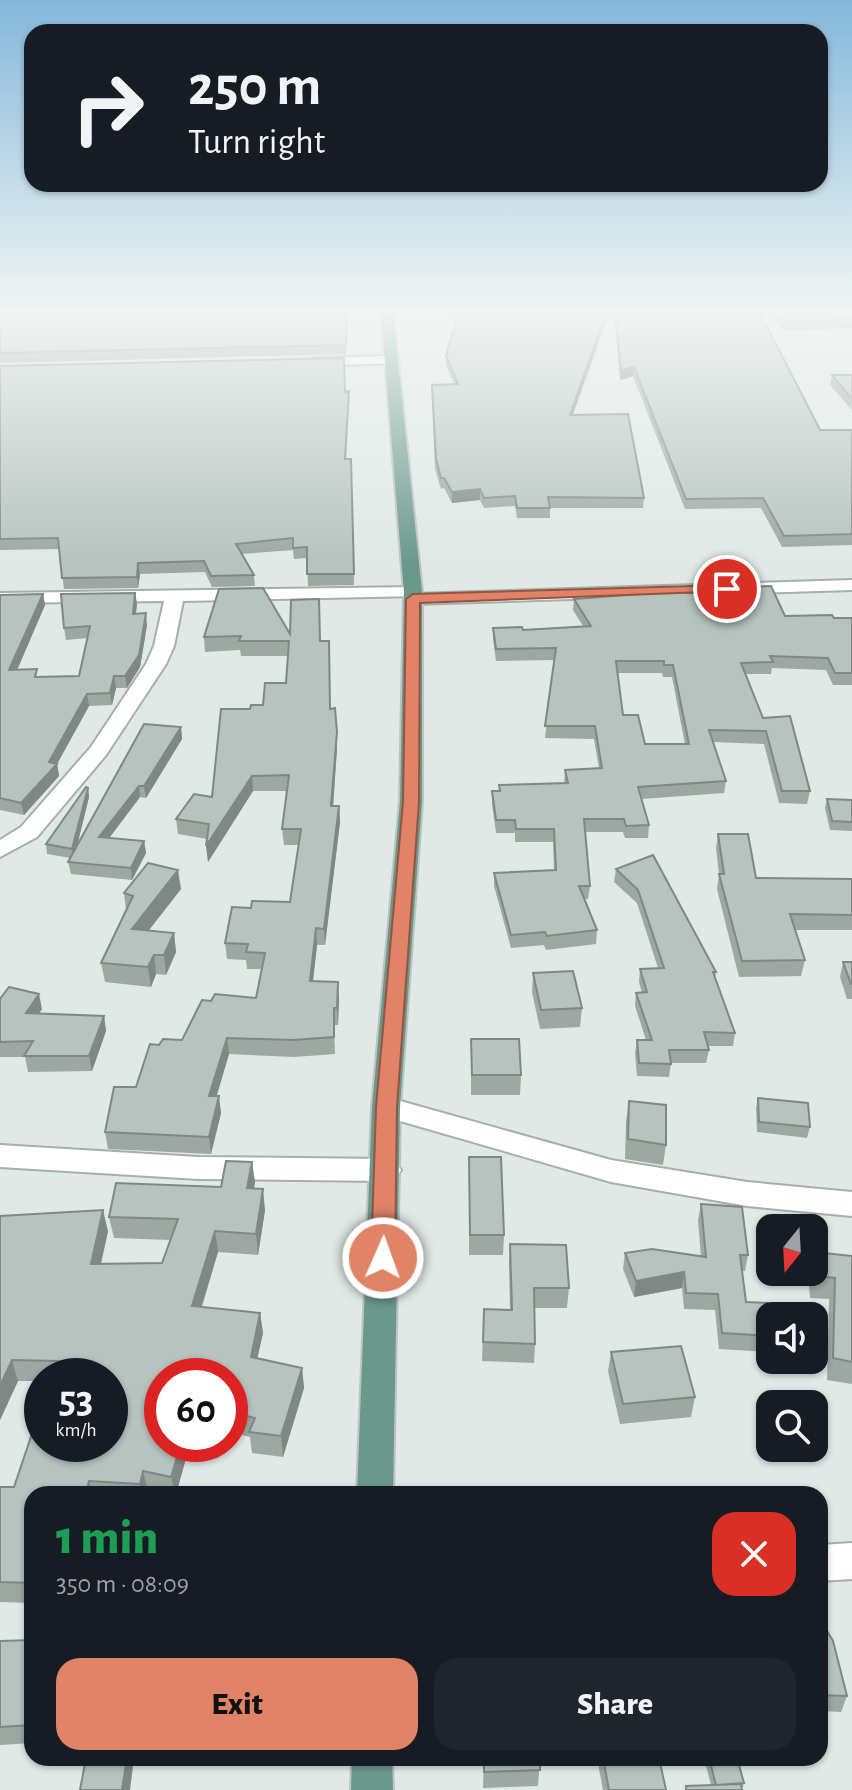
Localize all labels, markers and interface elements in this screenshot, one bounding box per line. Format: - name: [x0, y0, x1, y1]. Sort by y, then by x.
- icon: right: [56, 56, 160, 160]
- text: 250 m: [188, 59, 321, 115]
- text: Turn right: [188, 124, 325, 160]
- pin: [693, 555, 761, 623]
- icon: arrive: [705, 567, 749, 611]
- north arrow: [756, 1214, 828, 1286]
- map controls: [756, 1214, 828, 1462]
- position arrow: [341, 1216, 425, 1300]
- button: sound: [756, 1302, 828, 1374]
- speed limit sign: 60: [144, 1358, 248, 1462]
- text: 53: [59, 1380, 93, 1420]
- button: search: [756, 1390, 828, 1462]
- text: km/h: [55, 1420, 97, 1440]
- button: close: [712, 1512, 796, 1596]
- text: 1 min: [56, 1515, 158, 1563]
- text: 350 m · 08:09: [56, 1571, 189, 1597]
- button: Exit: [56, 1658, 418, 1750]
- button: Share: [434, 1658, 796, 1750]

